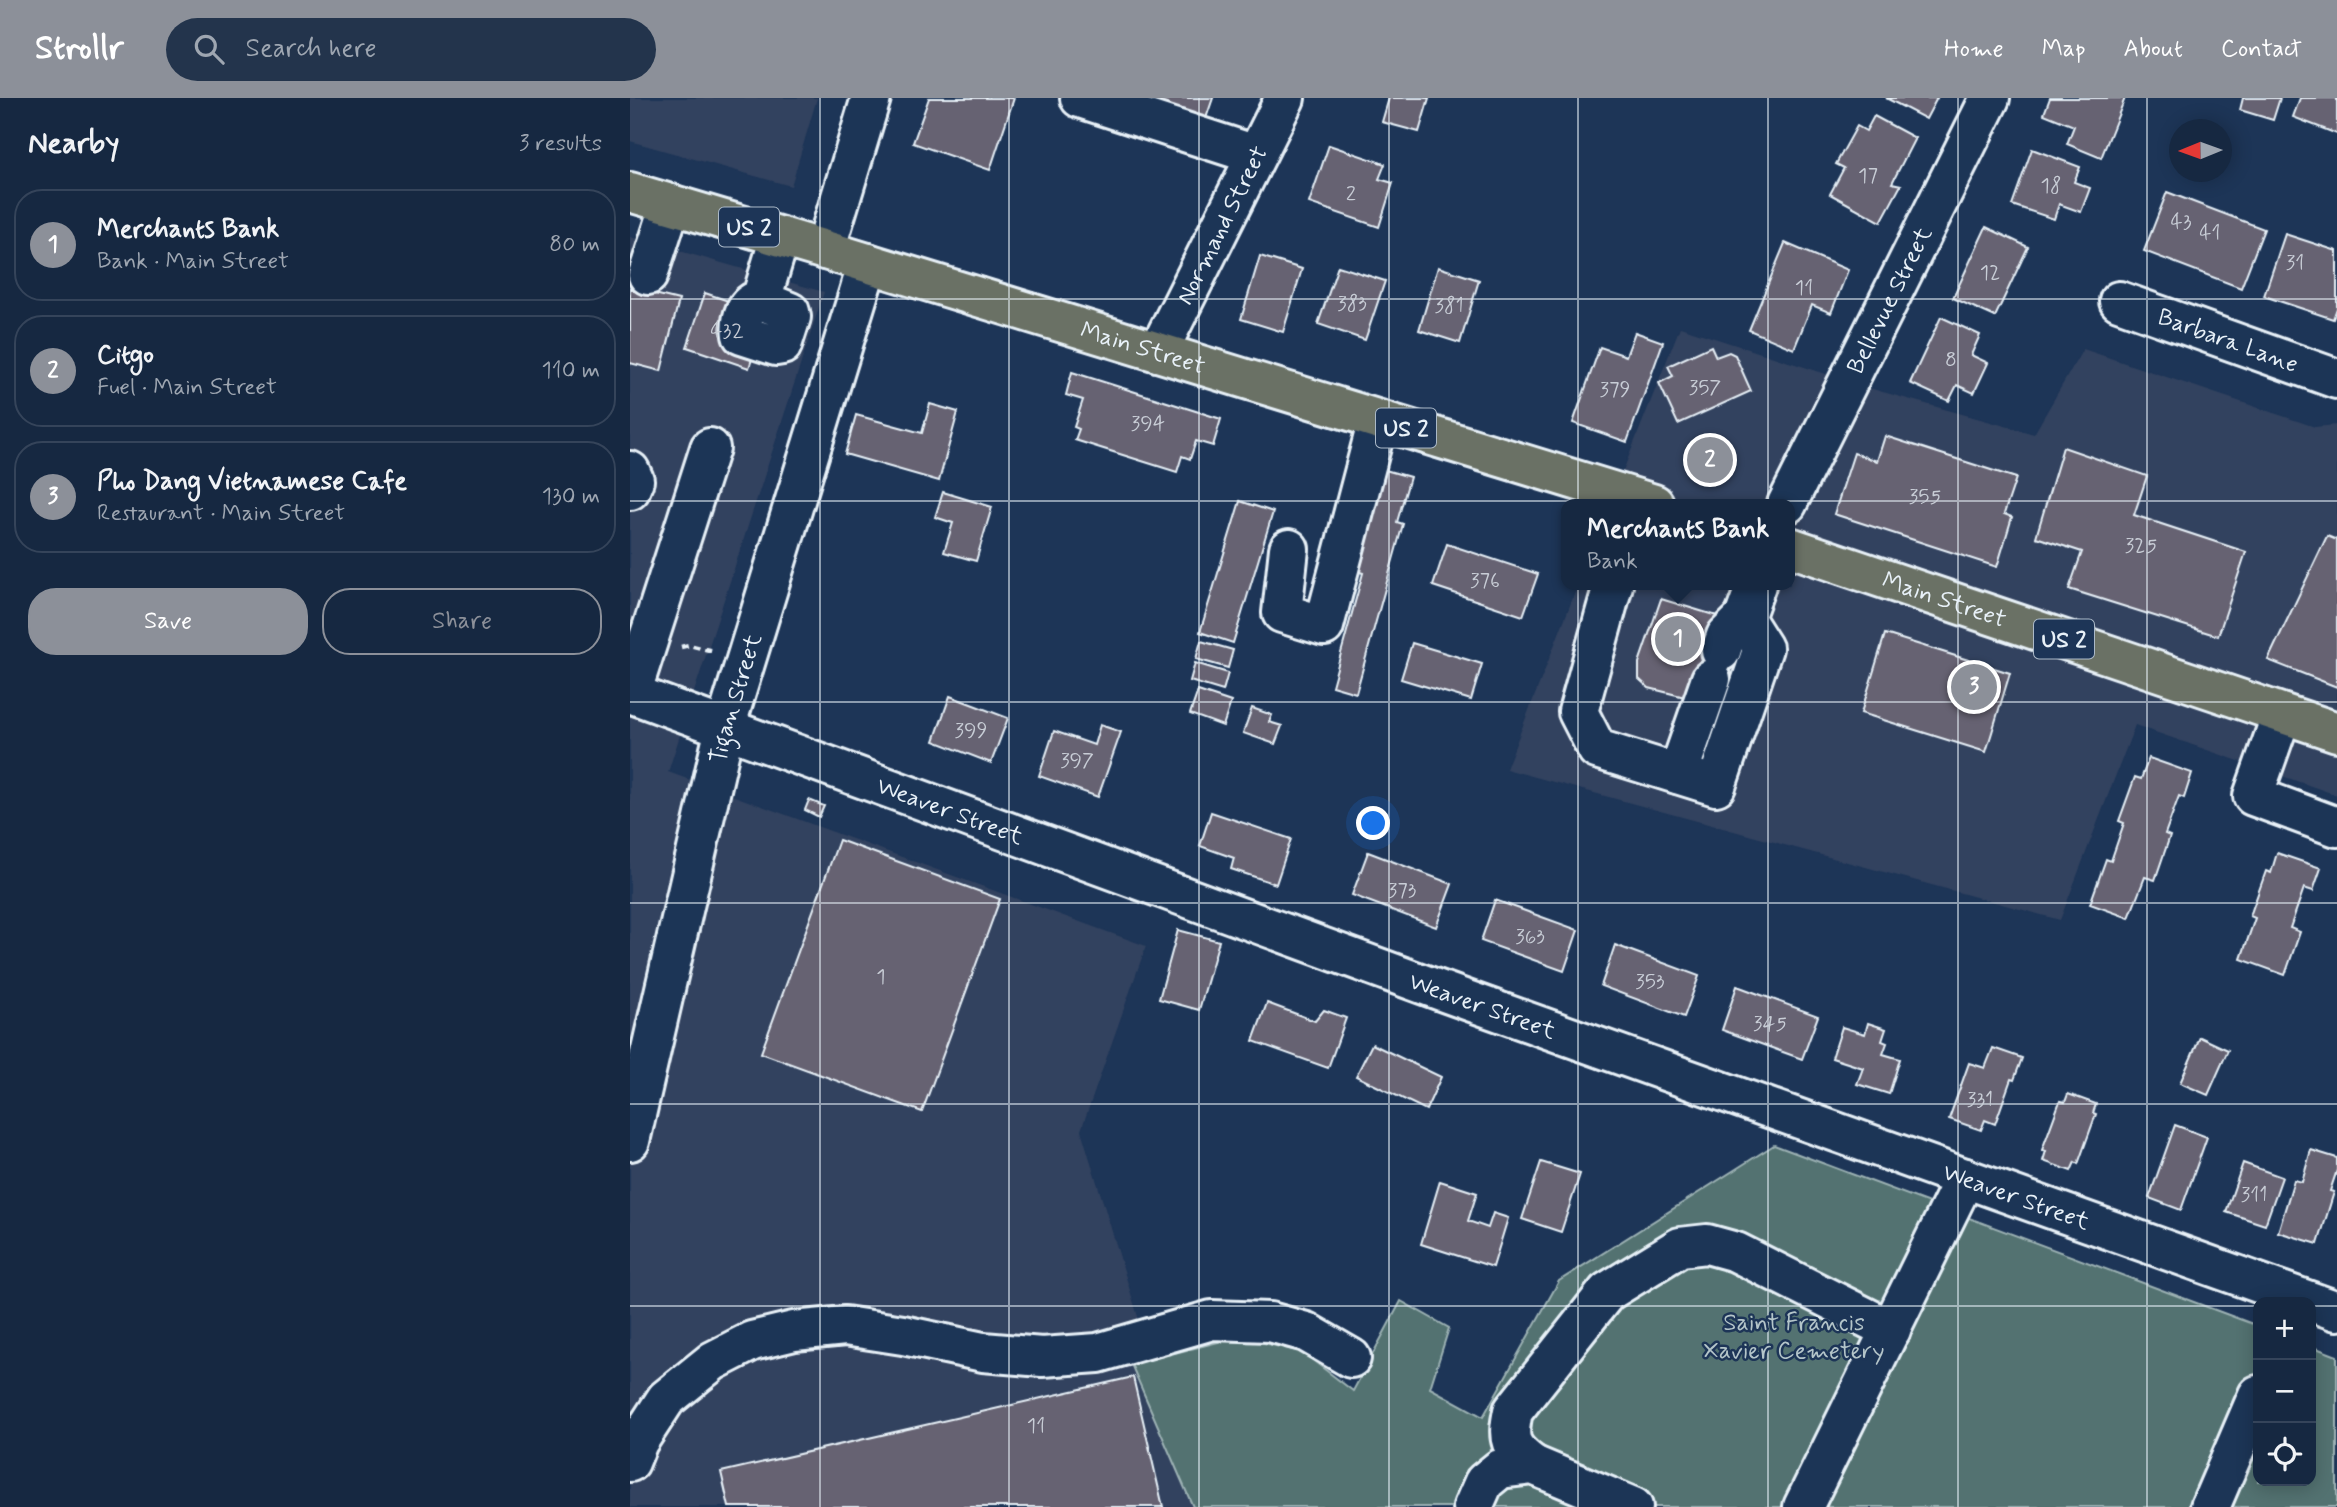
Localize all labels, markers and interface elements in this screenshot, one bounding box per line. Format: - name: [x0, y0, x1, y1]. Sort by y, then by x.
- search box: [166, 18, 656, 81]
- text: Strollr: [35, 27, 124, 71]
- icon: search: [190, 30, 228, 68]
- text: Search here: [246, 32, 377, 66]
- text: Home: [1944, 34, 2004, 65]
- text: Map: [2042, 34, 2086, 65]
- text: About: [2124, 34, 2183, 65]
- text: Contact: [2221, 34, 2302, 65]
- north arrow: [2169, 119, 2232, 182]
- text: Nearby: [28, 124, 119, 163]
- text: 3 results: [519, 129, 602, 159]
- street label: Normand Street: [1170, 141, 1276, 310]
- house number: 17: [1858, 162, 1878, 190]
- house number: 18: [2041, 172, 2061, 200]
- house number: 2: [1346, 180, 1356, 208]
- road number: US 2: [719, 208, 779, 246]
- house number: 43: [2170, 208, 2192, 236]
- text: Merchants Bank: [97, 213, 279, 247]
- house number: 41: [2199, 219, 2221, 247]
- street label: Bellevue Street: [1841, 222, 1940, 379]
- text: 1: [48, 230, 58, 260]
- text: 80 m: [549, 230, 600, 260]
- text: Bank · Main Street: [97, 247, 289, 277]
- house number: 31: [2286, 249, 2304, 277]
- house number: 12: [1980, 259, 2000, 287]
- house number: 11: [1795, 274, 1813, 302]
- house number: 383: [1337, 290, 1367, 318]
- house number: 381: [1434, 292, 1464, 320]
- street label: Barbara Lane: [2153, 302, 2302, 381]
- street label: Main Street: [1076, 315, 1209, 383]
- house number: 432: [710, 317, 744, 345]
- text: Citgo: [97, 339, 154, 373]
- house number: 8: [1945, 346, 1957, 374]
- text: 2: [47, 356, 59, 386]
- text: 110 m: [541, 356, 600, 386]
- text: Fuel · Main Street: [97, 373, 277, 403]
- house number: 357: [1689, 374, 1721, 402]
- house number: 379: [1599, 376, 1631, 404]
- road number: US 2: [1376, 408, 1436, 448]
- house number: 394: [1131, 410, 1165, 438]
- pin: 2: [1687, 434, 1733, 486]
- text: Pho Dang Vietnamese Cafe: [97, 465, 407, 499]
- text: 3: [48, 482, 58, 512]
- text: 130 m: [542, 482, 600, 512]
- house number: 355: [1909, 483, 1941, 511]
- text: Restaurant · Main Street: [97, 499, 345, 529]
- popup: [1561, 499, 1795, 590]
- text: Merchants Bank: [1587, 513, 1769, 547]
- house number: 325: [2125, 532, 2157, 560]
- text: Bank: [1587, 547, 1638, 577]
- street label: Main Street: [1878, 565, 2010, 636]
- house number: 376: [1470, 567, 1500, 595]
- button: Save: [28, 588, 308, 655]
- button: Share: [322, 588, 602, 655]
- pin: 1: [1655, 613, 1701, 665]
- road number: US 2: [2034, 620, 2094, 659]
- street label: Tigan Street: [703, 630, 770, 766]
- pin: 3: [1951, 661, 1997, 713]
- house number: 399: [954, 717, 988, 745]
- house number: 397: [1060, 747, 1094, 775]
- street label: Weaver Street: [872, 771, 1027, 853]
- your location: [1356, 806, 1390, 840]
- house number: 373: [1388, 877, 1417, 905]
- house number: 363: [1515, 923, 1545, 951]
- house number: 1: [876, 963, 886, 991]
- street label: Weaver Street: [1404, 966, 1560, 1048]
- house number: 353: [1635, 968, 1665, 996]
- house number: 345: [1753, 1010, 1787, 1038]
- house number: 331: [1967, 1086, 1993, 1114]
- street label: Weaver Street: [1938, 1157, 2094, 1238]
- house number: 311: [2241, 1181, 2267, 1209]
- map controls: [2253, 1297, 2316, 1486]
- button: +: [2253, 1297, 2316, 1360]
- park label: Saint Francis Xavier Cemetery: [1704, 1308, 1884, 1367]
- button: −: [2253, 1360, 2316, 1423]
- house number: 11: [1027, 1412, 1045, 1440]
- button: locate: [2253, 1423, 2316, 1486]

